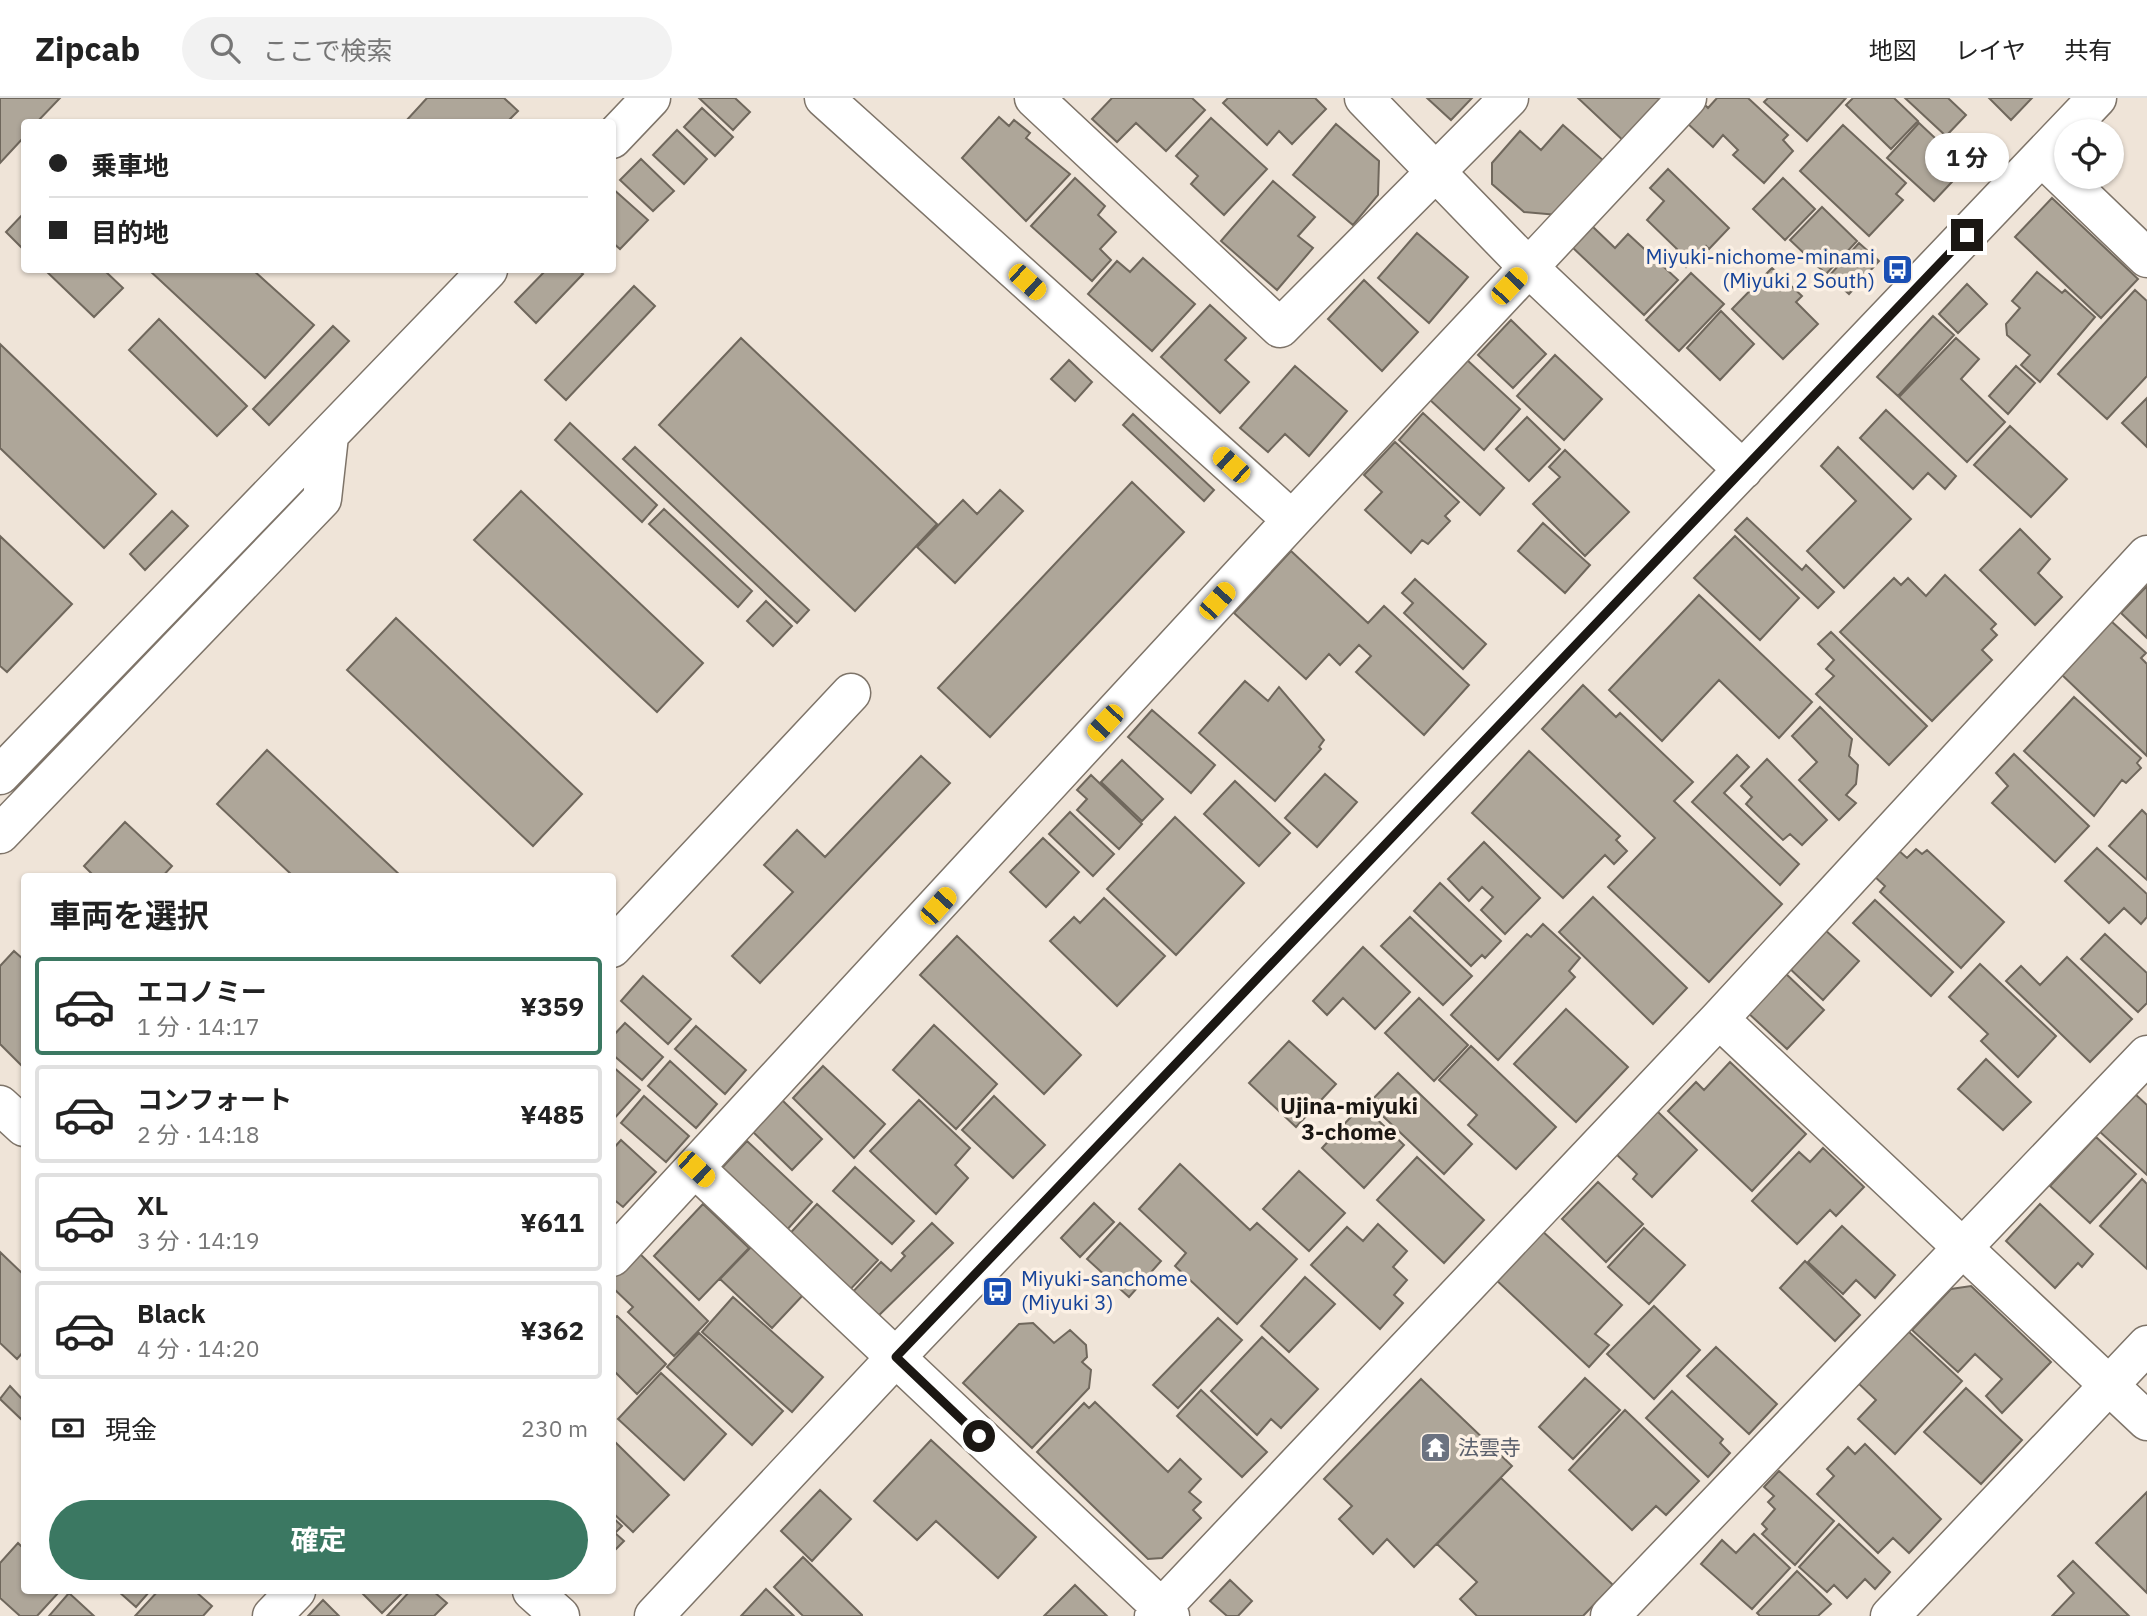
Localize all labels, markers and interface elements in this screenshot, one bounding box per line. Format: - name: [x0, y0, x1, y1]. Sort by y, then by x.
- search box: [182, 17, 672, 80]
- text: Zipcab: [35, 27, 140, 70]
- icon: search: [206, 29, 244, 67]
- text: ここで検索: [262, 33, 392, 67]
- text: 地図: [1869, 34, 1917, 66]
- text: レイヤ: [1955, 34, 2026, 66]
- text: 共有: [2064, 34, 2112, 66]
- map controls: [2054, 119, 2124, 189]
- button: locate: [2054, 119, 2124, 189]
- callout: 1 分: [1925, 134, 2009, 183]
- text: 1 分: [1946, 142, 1988, 172]
- text: 乗車地: [91, 148, 169, 182]
- text: 目的地: [91, 215, 169, 249]
- route end: [1951, 219, 1983, 251]
- place label: Miyuki-nichome-minami (Miyuki 2 South): [1645, 242, 1875, 294]
- bus stop icon: Miyuki-nichome-minami (Miyuki 2 South): [1881, 252, 1915, 286]
- car: [1005, 260, 1050, 304]
- car: [1487, 263, 1532, 309]
- car: [1209, 443, 1254, 487]
- car: [1196, 578, 1239, 624]
- car: [1083, 700, 1128, 746]
- car: [917, 883, 960, 929]
- text: 車両を選択: [49, 894, 209, 936]
- text: エコノミー: [137, 974, 267, 1008]
- icon: car: [53, 975, 116, 1038]
- text: ¥359: [520, 989, 584, 1023]
- text: 1 分 · 14:17: [137, 1011, 260, 1041]
- text: コンフォート: [137, 1082, 292, 1116]
- icon: car: [53, 1083, 116, 1146]
- district label: Ujina-miyuki 3-chome: [1280, 1090, 1418, 1146]
- text: ¥485: [520, 1097, 584, 1131]
- text: 2 分 · 14:18: [137, 1119, 260, 1149]
- car: [674, 1147, 719, 1191]
- text: XL: [137, 1188, 168, 1222]
- icon: car: [53, 1191, 116, 1254]
- text: ¥611: [520, 1205, 584, 1239]
- text: 3 分 · 14:19: [137, 1225, 260, 1255]
- place label: Miyuki-sanchome (Miyuki 3): [1021, 1264, 1188, 1316]
- bus stop icon: Miyuki-sanchome (Miyuki 3): [981, 1274, 1015, 1308]
- text: Black: [137, 1296, 205, 1330]
- icon: car: [53, 1299, 116, 1362]
- text: ¥362: [520, 1313, 584, 1347]
- text: 4 分 · 14:20: [137, 1333, 260, 1363]
- icon: cash: [49, 1409, 87, 1447]
- text: 現金: [105, 1412, 157, 1446]
- text: 230 m: [521, 1413, 588, 1443]
- route start: [963, 1420, 995, 1452]
- temple icon: 法雲寺: [1418, 1431, 1452, 1465]
- place label: 法雲寺: [1458, 1433, 1521, 1461]
- button: 確定: [49, 1500, 588, 1580]

